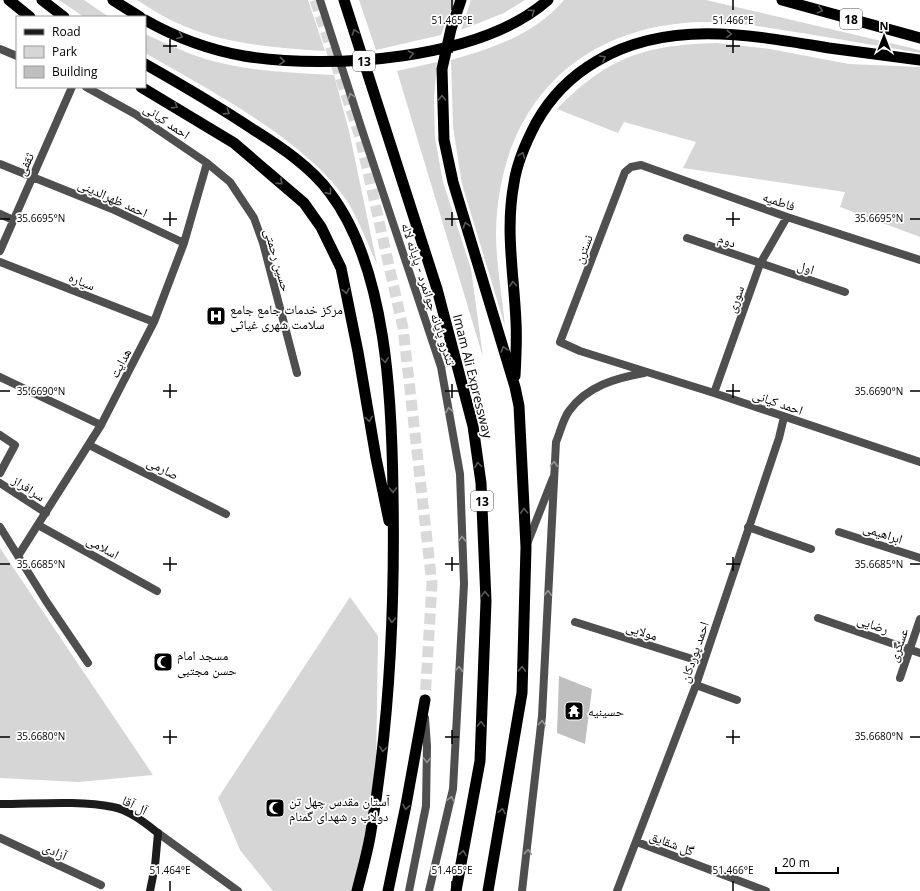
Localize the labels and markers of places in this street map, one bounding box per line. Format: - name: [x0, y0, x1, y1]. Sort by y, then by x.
- place label: مرکز خدمات جامع جامع سلامت شهری غیاثی: [230, 300, 343, 333]
- hospital icon: مرکز خدمات جامع جامع سلامت شهری غیاثی: [205, 305, 227, 327]
- place label: مسجد امام حسن مجتبی: [177, 646, 237, 679]
- mosque icon: مسجد امام حسن مجتبی: [152, 651, 174, 673]
- temple icon: حسینیه: [563, 700, 585, 722]
- place label: حسینیه: [588, 702, 624, 720]
- place label: آستان مقدس چهل تن دولاب و شهدای گمنام: [289, 792, 390, 825]
- mosque icon: آستان مقدس چهل تن دولاب و شهدای گمنام: [264, 797, 286, 819]

